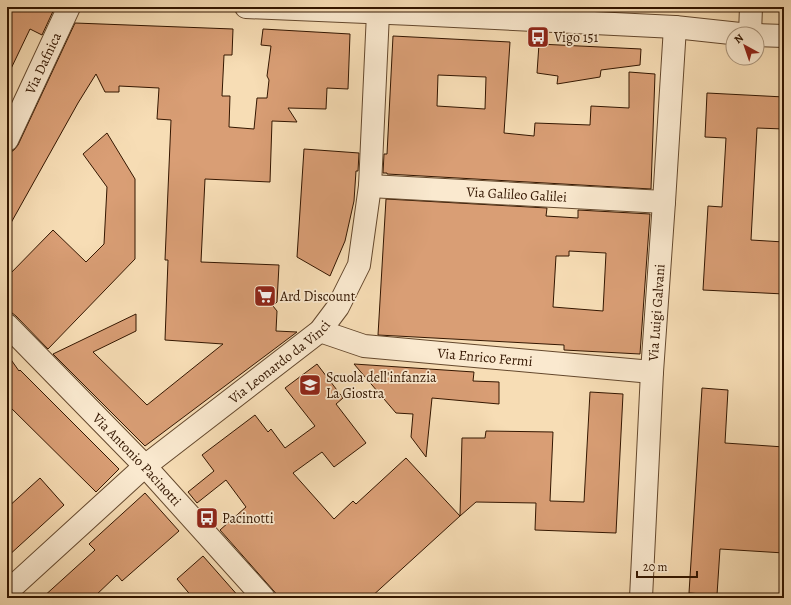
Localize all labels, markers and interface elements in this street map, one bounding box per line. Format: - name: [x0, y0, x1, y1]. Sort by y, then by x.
- bus stop icon: Vigo 151: [525, 24, 551, 50]
- north arrow: [725, 26, 765, 66]
- place label: Vigo 151: [553, 28, 598, 47]
- street label: Via Dafnica: [20, 29, 66, 98]
- text: N: [731, 30, 747, 47]
- street label: Via Galileo Galilei: [465, 182, 568, 207]
- street label: Via Luigi Galvani: [644, 263, 670, 362]
- supermarket icon: Ard Discount: [252, 283, 278, 309]
- place label: Ard Discount: [279, 287, 356, 306]
- street label: Via Leonardo da Vinci: [224, 316, 335, 409]
- street label: Via Enrico Fermi: [436, 344, 533, 371]
- place label: Scuola dell'infanzia La Giostra: [326, 368, 437, 403]
- school or university icon: Scuola dell'infanzia La Giostra: [297, 372, 323, 398]
- street label: Via Antonio Pacinotti: [87, 408, 186, 510]
- bus stop icon: Pacinotti: [194, 505, 220, 531]
- place label: Pacinotti: [222, 509, 274, 528]
- scale bar: [637, 553, 697, 579]
- text: 20 m: [643, 559, 667, 575]

